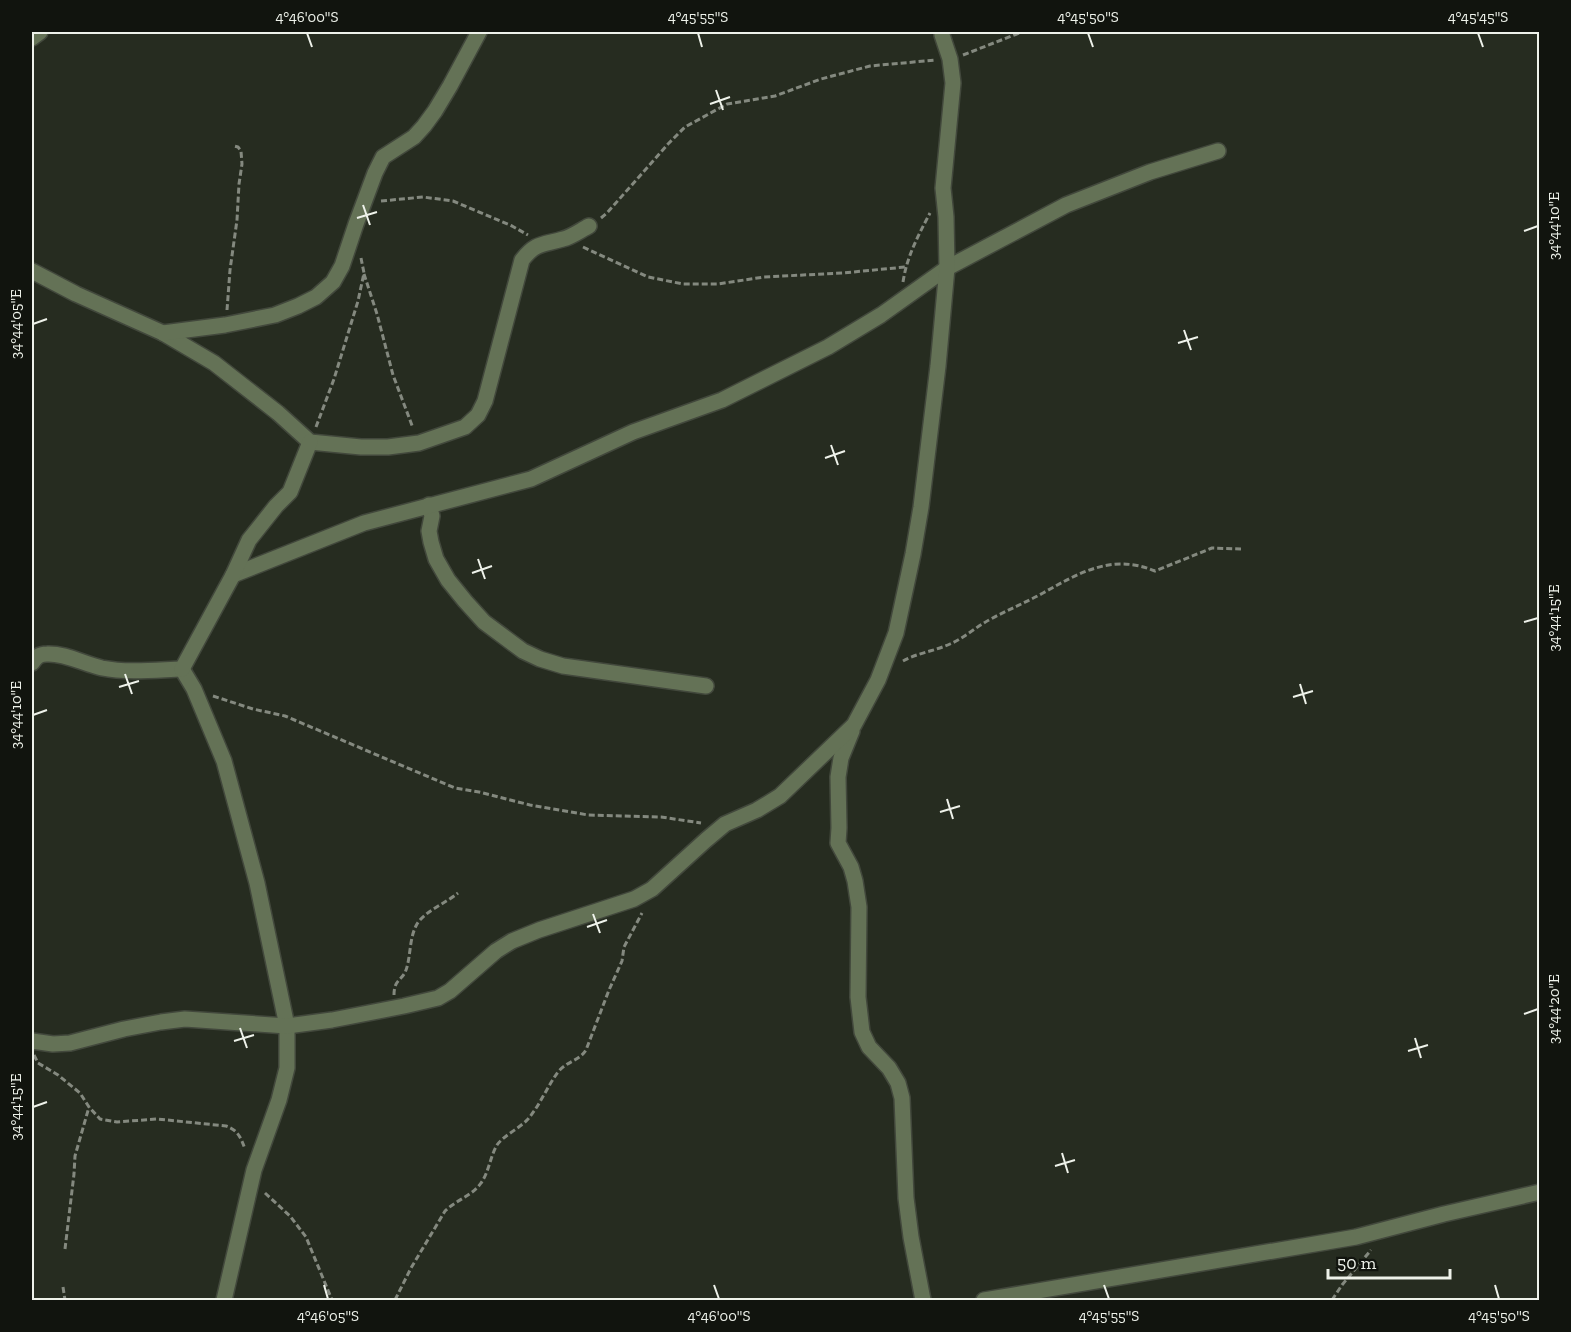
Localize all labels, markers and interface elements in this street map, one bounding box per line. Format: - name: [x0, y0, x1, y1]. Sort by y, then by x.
- text: 4°46'00"S: [276, 8, 338, 26]
- text: 4°45'55"S: [668, 8, 728, 26]
- text: 4°45'50"S: [1057, 8, 1119, 26]
- text: 4°45'45"S: [1448, 8, 1508, 26]
- text: 34°44'10"E: [1545, 192, 1563, 260]
- text: 34°44'05"E: [7, 289, 25, 359]
- text: 34°44'15"E: [1545, 584, 1563, 651]
- text: 34°44'10"E: [7, 681, 25, 749]
- text: 34°44'20"E: [1545, 974, 1563, 1044]
- text: 34°44'15"E: [7, 1073, 25, 1140]
- scale bar: [1328, 1242, 1450, 1280]
- text: 50 m: [1337, 1252, 1377, 1274]
- text: 4°46'05"S: [297, 1307, 359, 1325]
- text: 4°46'00"S: [688, 1307, 750, 1325]
- text: 4°45'55"S: [1079, 1307, 1139, 1325]
- text: 4°45'50"S: [1468, 1307, 1530, 1325]

